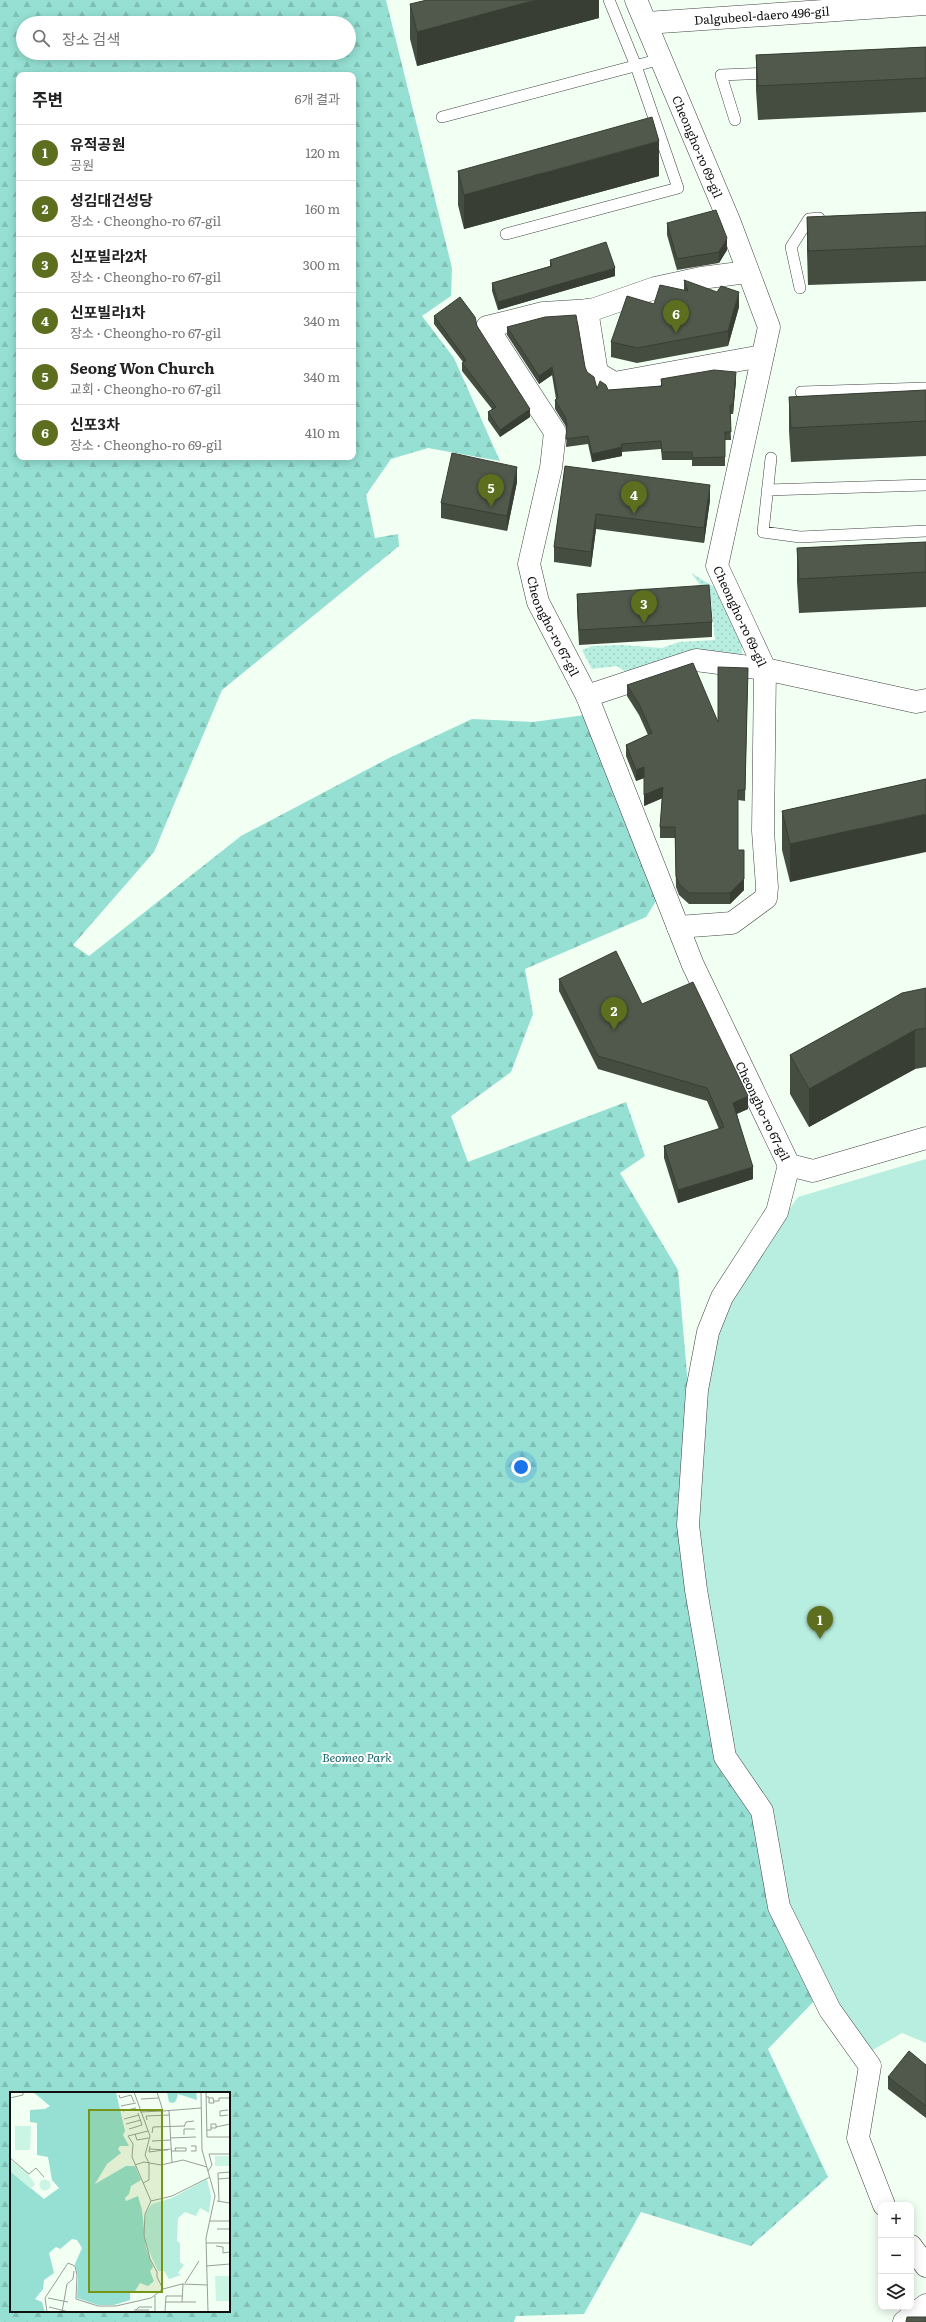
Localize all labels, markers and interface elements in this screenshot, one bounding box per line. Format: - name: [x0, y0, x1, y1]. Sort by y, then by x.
- street label: Dalgubeol-daero 496-gil: [693, 2, 830, 29]
- search box: [16, 16, 356, 60]
- icon: search: [30, 27, 52, 49]
- text: 장소 검색: [62, 27, 120, 50]
- text: 주변: [32, 86, 63, 111]
- text: 6개 결과: [295, 89, 340, 108]
- street label: Cheongho-ro 69-gil: [668, 92, 727, 201]
- text: 유적공원: [70, 132, 125, 155]
- text: 1: [42, 143, 48, 162]
- text: 120 m: [305, 143, 340, 162]
- text: 공원: [70, 155, 94, 174]
- text: 성김대건성당: [70, 188, 153, 211]
- text: 2: [42, 199, 48, 218]
- text: 160 m: [305, 199, 340, 218]
- text: 장소 · Cheongho-ro 67-gil: [70, 211, 221, 230]
- text: 신포빌라2차: [70, 244, 147, 267]
- text: 3: [41, 255, 49, 274]
- text: 300 m: [303, 255, 340, 274]
- text: 장소 · Cheongho-ro 67-gil: [70, 267, 221, 286]
- text: 신포빌라1차: [70, 300, 145, 323]
- pin: 6: [663, 300, 689, 333]
- text: 4: [41, 311, 49, 330]
- text: 340 m: [303, 311, 340, 330]
- text: 장소 · Cheongho-ro 67-gil: [70, 323, 221, 342]
- text: Seong Won Church: [70, 356, 215, 379]
- text: 5: [41, 367, 49, 386]
- text: 340 m: [303, 367, 340, 386]
- text: 교회 · Cheongho-ro 67-gil: [70, 379, 221, 398]
- text: 신포3차: [70, 412, 120, 435]
- text: 6: [41, 423, 49, 442]
- text: 410 m: [305, 423, 340, 442]
- text: 장소 · Cheongho-ro 69-gil: [70, 435, 222, 454]
- pin: 5: [478, 474, 504, 507]
- pin: 4: [621, 481, 647, 514]
- street label: Cheongho-ro 69-gil: [709, 563, 772, 670]
- street label: Cheongho-ro 67-gil: [523, 574, 584, 679]
- pin: 3: [631, 590, 657, 623]
- pin: 2: [601, 997, 627, 1030]
- street label: Cheongho-ro 67-gil: [731, 1058, 795, 1164]
- your location: [511, 1457, 531, 1477]
- pin: 1: [807, 1606, 833, 1639]
- park label: Beomeo Park: [322, 1748, 392, 1766]
- inset map: [10, 2092, 230, 2312]
- map controls: [878, 2202, 914, 2310]
- button: +: [878, 2202, 914, 2238]
- button: −: [878, 2238, 914, 2274]
- button: layers: [878, 2274, 914, 2310]

